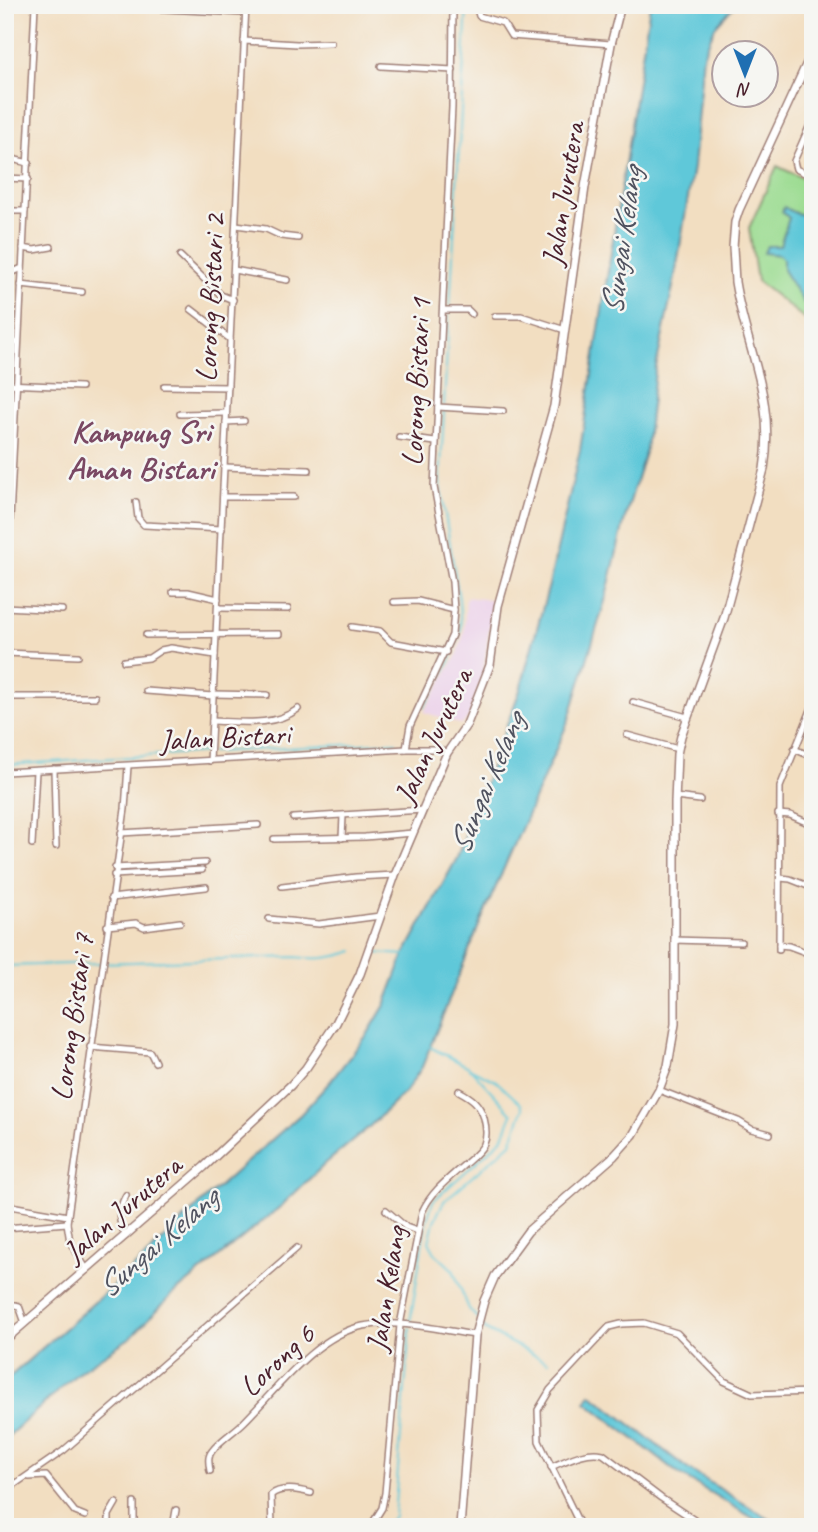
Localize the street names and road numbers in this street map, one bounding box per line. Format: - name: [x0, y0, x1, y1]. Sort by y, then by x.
- street label: Jalan Jurutera: [533, 117, 594, 270]
- street label: Lorong Bistari 2: [187, 211, 233, 383]
- street label: Lorong Bistari 1: [393, 296, 439, 467]
- street label: Jalan Jurutera: [384, 660, 482, 811]
- street label: Jalan Bistari: [157, 714, 295, 759]
- street label: Lorong Bistari 7: [42, 930, 103, 1103]
- street label: Jalan Jurutera: [53, 1145, 191, 1272]
- street label: Jalan Kelang: [357, 1222, 415, 1356]
- street label: Lorong 6: [231, 1315, 324, 1404]

